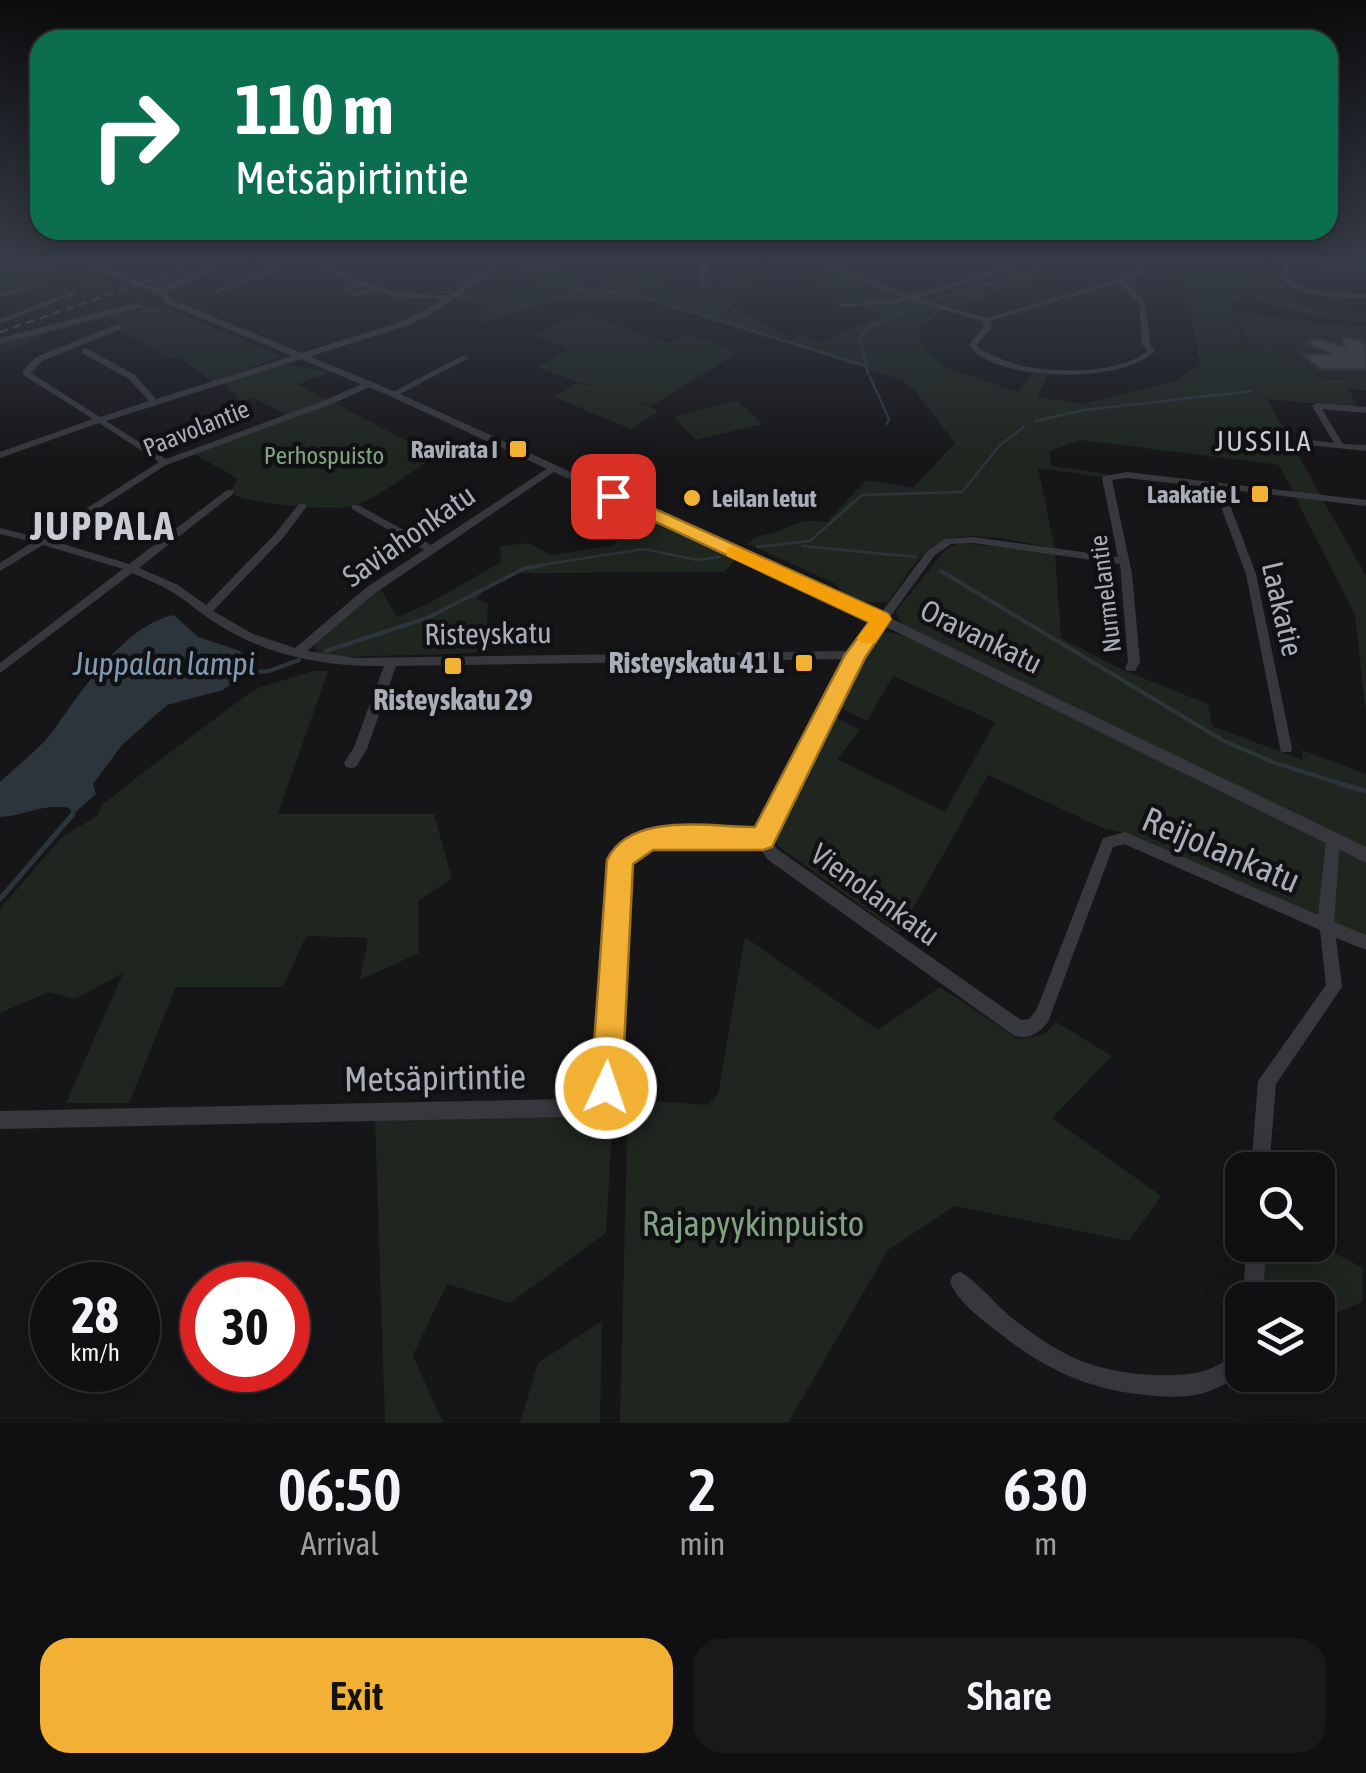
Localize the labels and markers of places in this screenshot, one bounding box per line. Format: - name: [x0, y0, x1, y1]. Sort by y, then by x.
- place label: Ravirata I: [411, 435, 498, 463]
- marker: Ravirata I: [507, 438, 529, 460]
- pin: [571, 454, 656, 539]
- place label: Laakatie L: [1147, 480, 1240, 508]
- marker: Laakatie L: [1249, 483, 1271, 505]
- place label: Leilan letut: [712, 484, 818, 512]
- marker: Leilan letut: [681, 487, 703, 509]
- place label: Risteyskatu 41 L: [609, 645, 784, 679]
- marker: Risteyskatu 41 L: [793, 652, 815, 674]
- marker: Risteyskatu 29: [442, 655, 464, 677]
- place label: Risteyskatu 29: [373, 682, 533, 716]

